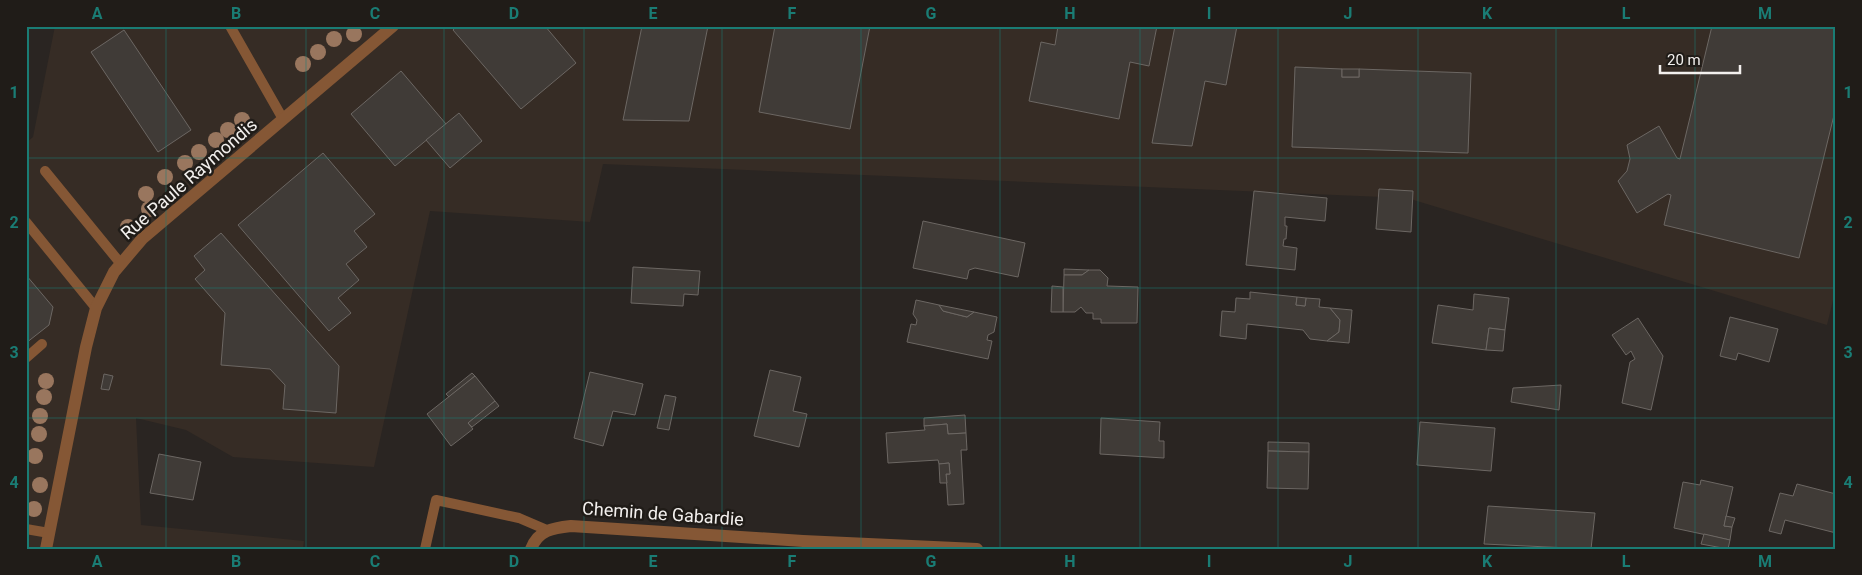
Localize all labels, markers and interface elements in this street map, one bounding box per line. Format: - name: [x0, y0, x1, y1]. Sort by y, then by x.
- text: A: [92, 4, 103, 23]
- text: B: [231, 4, 241, 23]
- text: C: [370, 4, 380, 23]
- text: D: [509, 4, 519, 23]
- text: E: [649, 4, 658, 23]
- text: F: [788, 4, 797, 23]
- text: G: [926, 4, 937, 23]
- text: H: [1064, 4, 1076, 23]
- text: I: [1207, 4, 1211, 23]
- text: J: [1344, 4, 1352, 23]
- text: K: [1482, 4, 1493, 23]
- text: L: [1622, 4, 1631, 23]
- text: M: [1758, 4, 1772, 23]
- scale bar: [1660, 42, 1740, 74]
- text: 20 m: [1667, 51, 1701, 69]
- text: 1: [9, 83, 19, 102]
- text: 1: [1843, 83, 1853, 102]
- street label: Rue Paule Raymondis: [116, 114, 261, 243]
- text: 2: [9, 213, 19, 232]
- text: 2: [1843, 213, 1853, 232]
- text: 3: [9, 343, 19, 362]
- text: 3: [1843, 343, 1853, 362]
- text: 4: [9, 473, 19, 492]
- text: 4: [1843, 473, 1853, 492]
- street label: Chemin de Gabardie: [582, 497, 744, 530]
- text: A: [92, 552, 103, 571]
- text: B: [231, 552, 241, 571]
- text: C: [370, 552, 380, 571]
- text: D: [509, 552, 519, 571]
- text: E: [649, 552, 658, 571]
- text: F: [788, 552, 797, 571]
- text: G: [926, 552, 937, 571]
- text: H: [1064, 552, 1076, 571]
- text: I: [1207, 552, 1211, 571]
- text: J: [1344, 552, 1352, 571]
- text: K: [1482, 552, 1493, 571]
- text: L: [1622, 552, 1631, 571]
- text: M: [1758, 552, 1772, 571]

